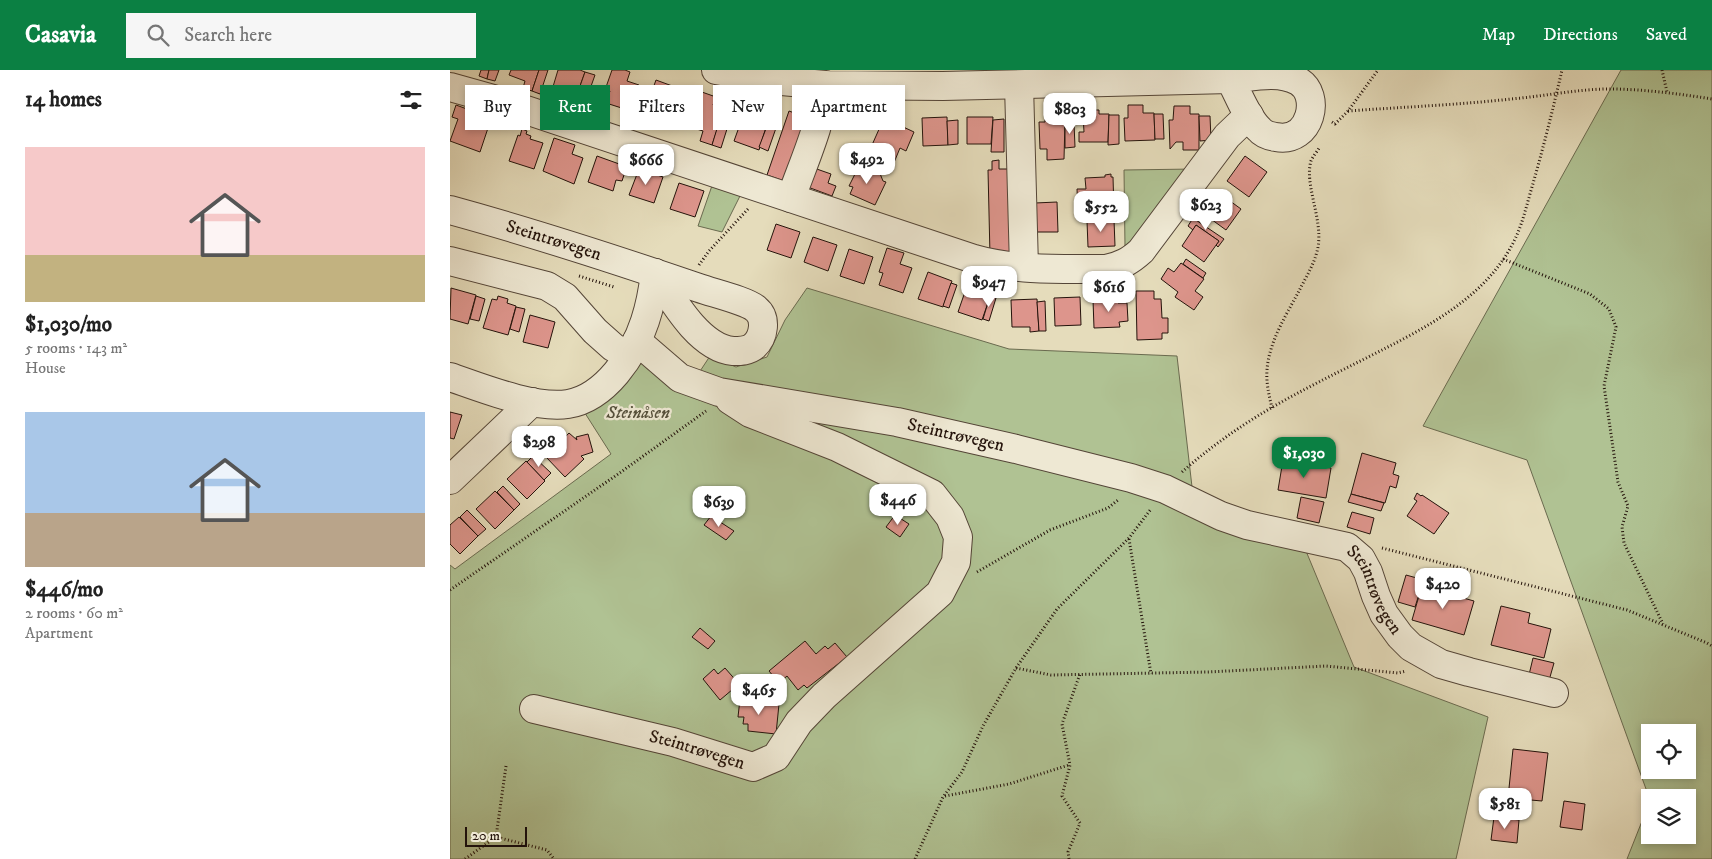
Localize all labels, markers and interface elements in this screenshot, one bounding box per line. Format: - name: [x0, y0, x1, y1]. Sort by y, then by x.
- search box: [126, 13, 476, 58]
- text: Casavia: [25, 20, 96, 50]
- icon: search: [144, 21, 172, 49]
- text: Search here: [184, 24, 272, 47]
- text: Map: [1482, 24, 1515, 46]
- text: Directions: [1543, 24, 1618, 46]
- text: Saved: [1646, 24, 1687, 46]
- chip: Buy: [465, 85, 530, 130]
- chip: Rent: [540, 85, 610, 130]
- chip: Filters: [620, 85, 703, 130]
- chip: New: [713, 85, 782, 130]
- chip: Apartment: [792, 85, 905, 130]
- icon: filters: [397, 86, 425, 114]
- text: 14 homes: [25, 87, 102, 113]
- pin: $803: [1040, 92, 1100, 135]
- text: $803: [1054, 99, 1086, 119]
- pin: $492: [837, 142, 897, 185]
- pin: $666: [616, 144, 676, 186]
- text: $492: [850, 149, 884, 169]
- text: $666: [629, 150, 663, 170]
- icon: home: [180, 180, 270, 270]
- pin: $623: [1176, 189, 1236, 231]
- pin: $552: [1071, 190, 1131, 233]
- text: $623: [1191, 195, 1221, 215]
- text: $552: [1085, 197, 1117, 217]
- street label: Steintrøvegen: [503, 215, 605, 266]
- pin: $947: [959, 266, 1019, 308]
- pin: $616: [1079, 270, 1139, 313]
- text: $947: [972, 272, 1006, 292]
- text: $616: [1093, 277, 1125, 297]
- text: $1,030/mo: [25, 312, 112, 338]
- text: 5 rooms · 143 m²: [25, 338, 127, 358]
- text: House: [25, 358, 66, 378]
- park label: Steinåsen: [605, 402, 670, 424]
- street label: Steintrøvegen: [905, 414, 1007, 457]
- pin: $298: [509, 426, 569, 468]
- text: $298: [523, 432, 555, 452]
- pin: $1,030: [1263, 436, 1345, 479]
- text: $1,030: [1283, 443, 1325, 463]
- icon: home: [180, 445, 270, 535]
- pin: $446: [868, 484, 928, 526]
- pin: $639: [689, 486, 749, 528]
- text: $446: [880, 490, 916, 510]
- text: $639: [703, 492, 735, 512]
- street label: Steintrøvegen: [1342, 540, 1407, 640]
- pin: $420: [1413, 568, 1473, 610]
- text: $420: [1426, 574, 1460, 594]
- text: $446/mo: [25, 577, 103, 603]
- text: 2 rooms · 60 m²: [25, 603, 123, 623]
- text: Apartment: [25, 623, 93, 643]
- pin: $465: [729, 674, 789, 716]
- text: $465: [742, 680, 776, 700]
- map controls: [1641, 724, 1696, 844]
- button: locate: [1641, 724, 1696, 779]
- street label: Steintrøvegen: [647, 726, 748, 775]
- pin: $581: [1475, 788, 1535, 830]
- button: layers: [1641, 789, 1696, 844]
- text: $581: [1490, 794, 1520, 814]
- scale bar: [465, 824, 528, 847]
- text: 20 m: [472, 827, 500, 845]

